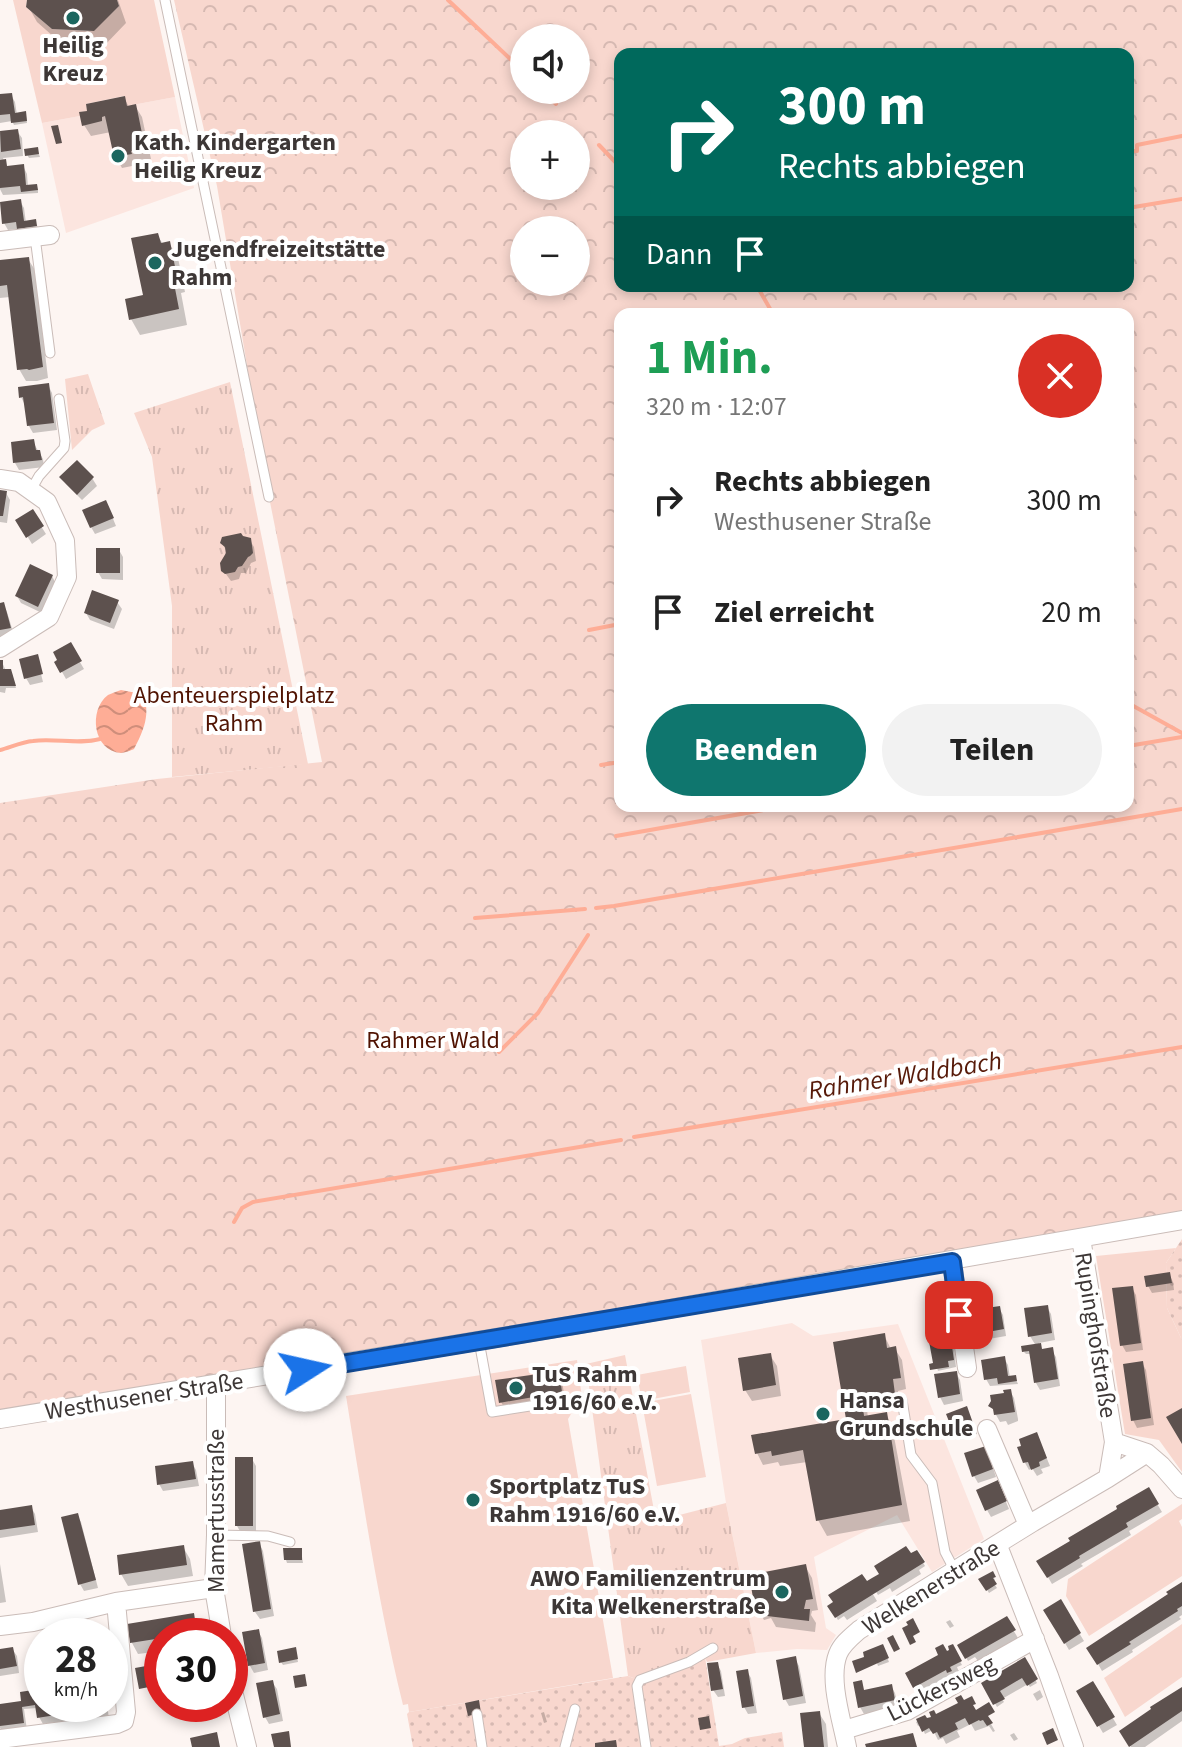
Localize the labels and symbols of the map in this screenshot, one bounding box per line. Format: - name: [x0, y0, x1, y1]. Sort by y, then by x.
- marker: Heilig Kreuz: [64, 9, 82, 27]
- place label: Heilig Kreuz: [42, 28, 104, 91]
- place label: Kath. Kindergarten Heilig Kreuz: [134, 125, 336, 188]
- marker: Kath. Kindergarten Heilig Kreuz: [109, 147, 127, 165]
- place label: Jugendfreizeitstätte Rahm: [171, 232, 385, 295]
- marker: Jugendfreizeitstätte Rahm: [146, 254, 164, 272]
- park label: Abenteuerspielplatz Rahm: [133, 678, 335, 741]
- park label: Rahmer Wald: [366, 1023, 500, 1058]
- water label: Rahmer Waldbach: [806, 1042, 1005, 1109]
- street label: Rupinghofstraße: [1065, 1250, 1126, 1420]
- pin: [925, 1281, 993, 1349]
- position arrow: [263, 1328, 347, 1412]
- place label: TuS Rahm 1916/60 e.V.: [532, 1357, 658, 1420]
- street label: Westhusener Straße: [42, 1364, 246, 1429]
- marker: TuS Rahm 1916/60 e.V.: [507, 1379, 525, 1397]
- place label: Hansa Grundschule: [839, 1383, 973, 1446]
- marker: Hansa Grundschule: [814, 1405, 832, 1423]
- street label: Mamertusstraße: [199, 1429, 234, 1593]
- place label: Sportplatz TuS Rahm 1916/60 e.V.: [489, 1469, 681, 1532]
- marker: Sportplatz TuS Rahm 1916/60 e.V.: [464, 1491, 482, 1509]
- street label: Welkenerstraße: [856, 1531, 1007, 1644]
- place label: AWO Familienzentrum Kita Welkenerstraße: [530, 1561, 766, 1624]
- marker: AWO Familienzentrum Kita Welkenerstraße: [773, 1583, 791, 1601]
- speed limit sign: 30: [144, 1618, 248, 1722]
- street label: Lückersweg: [881, 1646, 1002, 1731]

